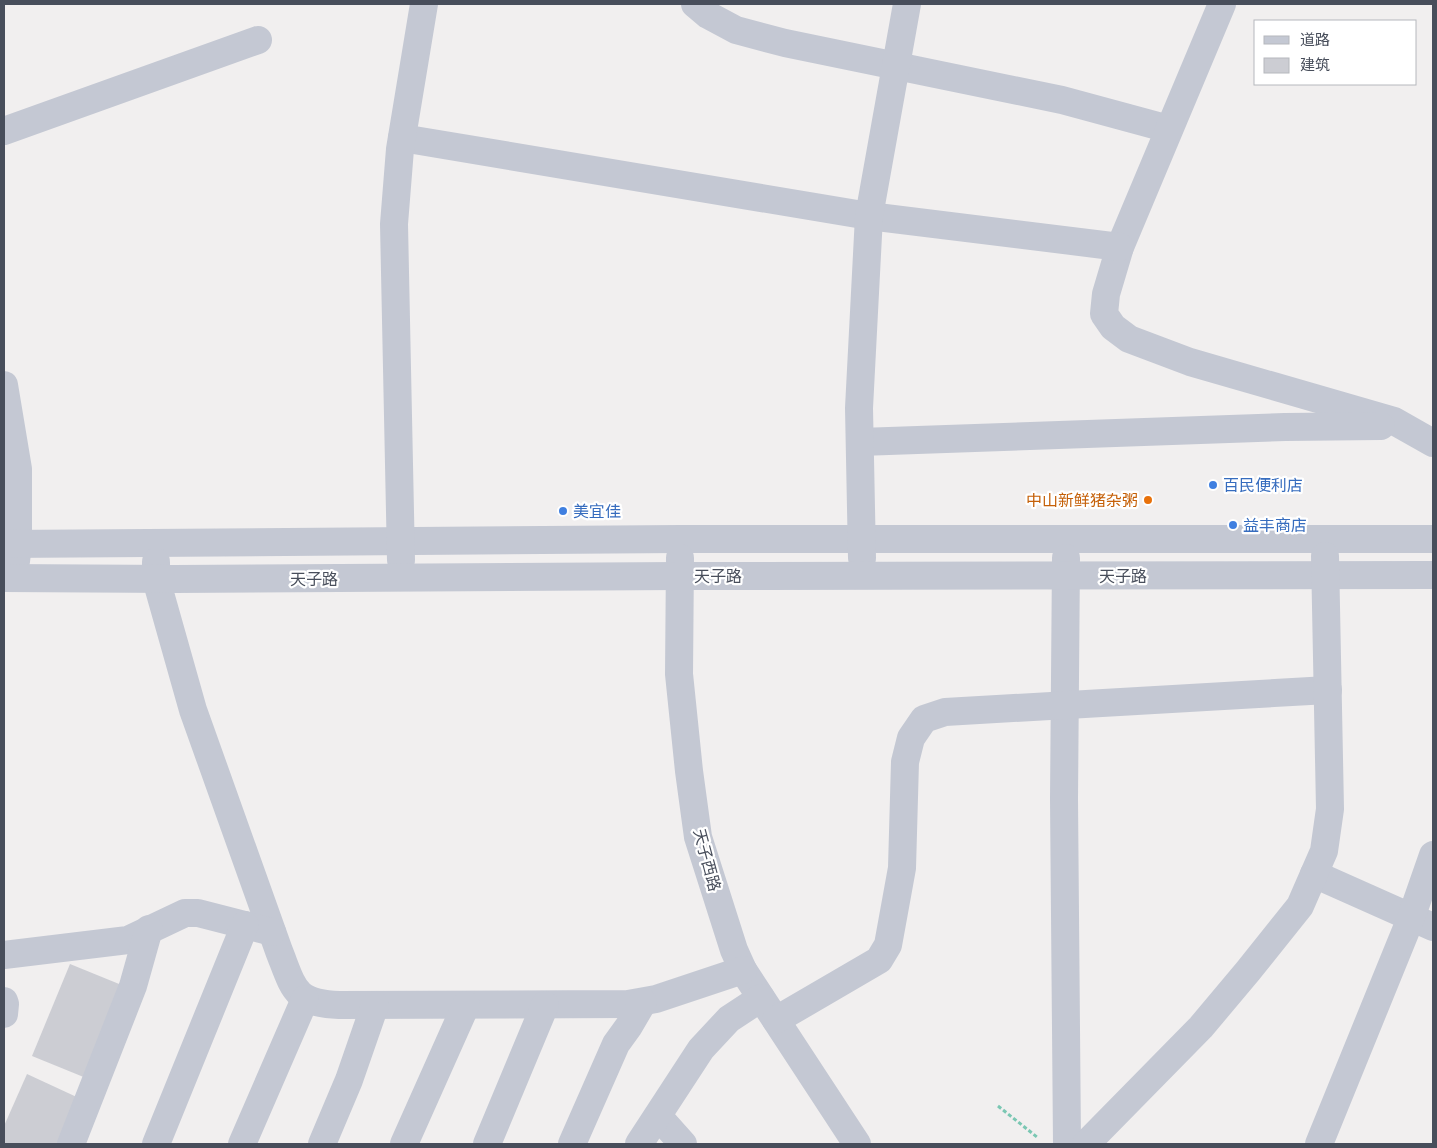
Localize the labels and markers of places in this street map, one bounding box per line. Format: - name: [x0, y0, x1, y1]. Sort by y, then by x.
- place label: 百民便利店: [1223, 476, 1303, 495]
- marker: 百民便利店: [1207, 479, 1219, 491]
- place label: 中山新鲜猪杂粥: [1026, 491, 1138, 510]
- marker: 中山新鲜猪杂粥: [1142, 494, 1154, 506]
- place label: 美宜佳: [573, 502, 621, 521]
- marker: 美宜佳: [557, 505, 569, 517]
- place label: 益丰商店: [1243, 516, 1307, 535]
- marker: 益丰商店: [1227, 519, 1239, 531]

